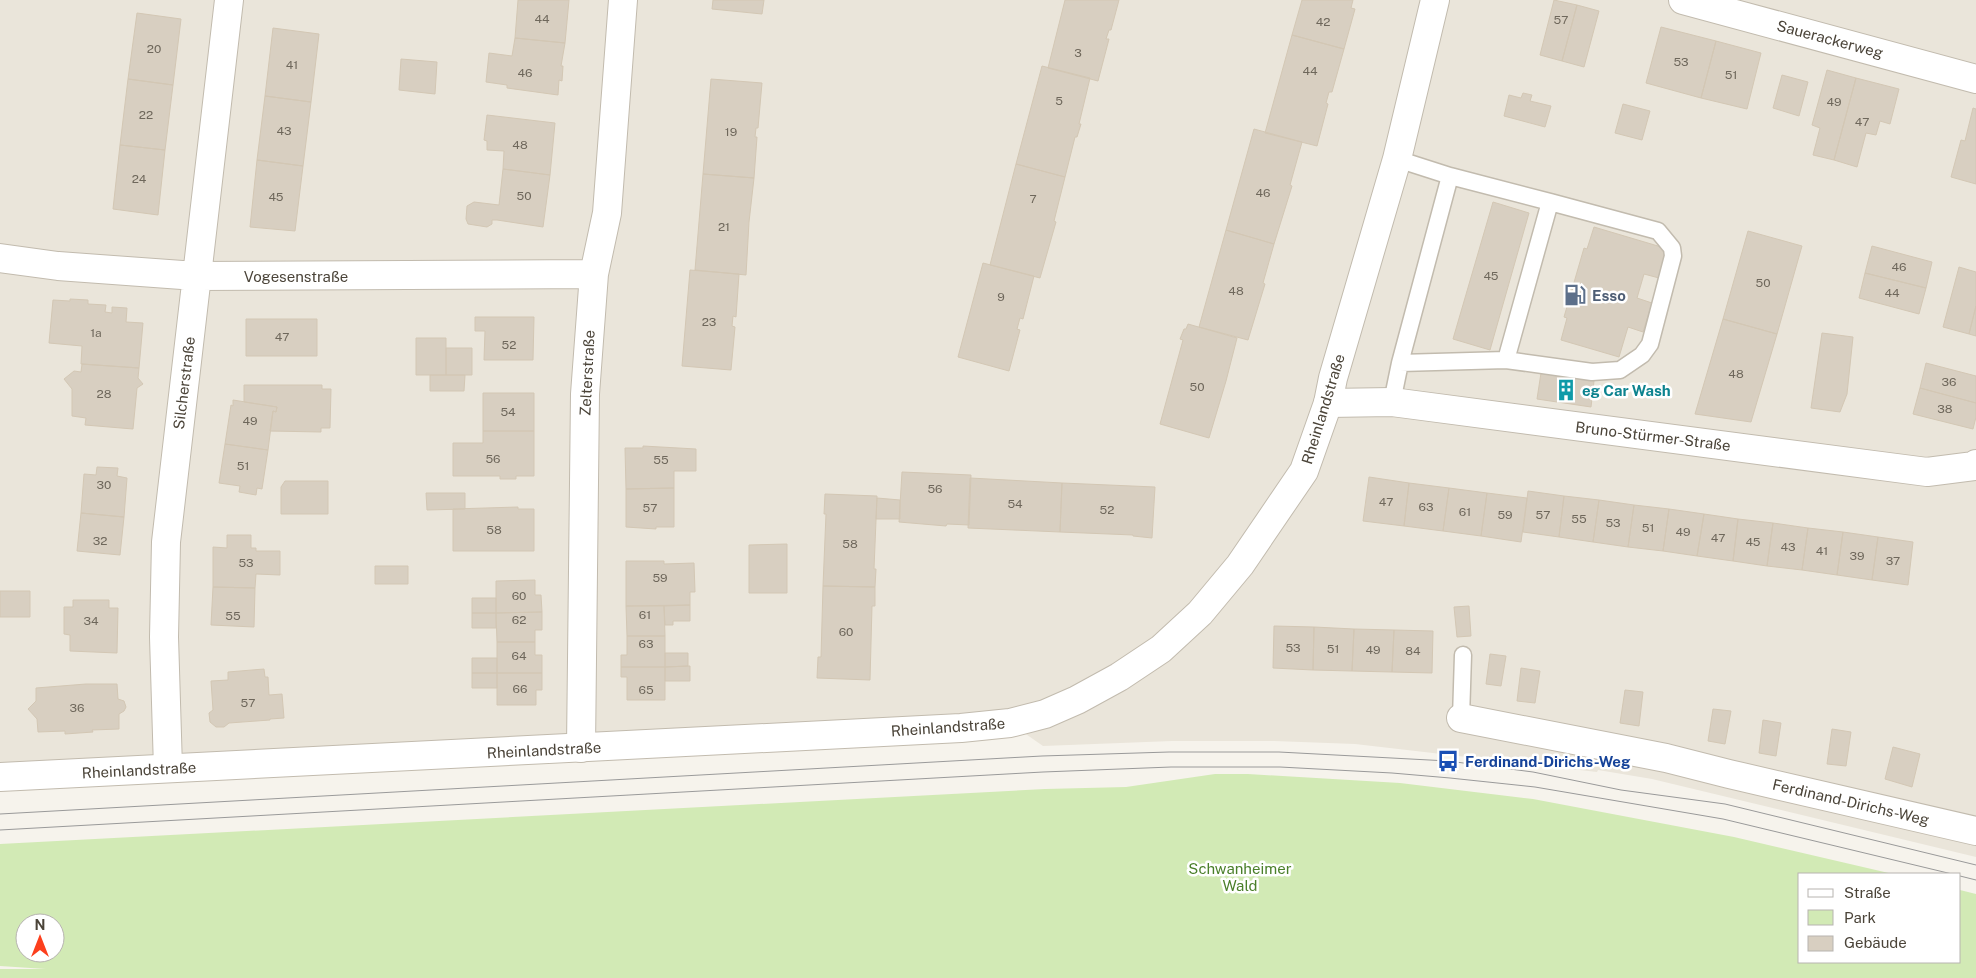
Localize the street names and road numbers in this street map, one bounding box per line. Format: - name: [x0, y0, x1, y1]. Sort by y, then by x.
- street label: Sauerackerweg: [1775, 17, 1885, 61]
- street label: Vogesenstraße: [244, 268, 348, 285]
- street label: Zelterstraße: [576, 329, 598, 417]
- street label: Silcherstraße: [170, 336, 198, 430]
- street label: Rheinlandstraße: [1298, 352, 1348, 466]
- street label: Bruno-Stürmer-Straße: [1574, 418, 1732, 454]
- street label: Rheinlandstraße: [890, 715, 1006, 739]
- street label: Rheinlandstraße: [486, 739, 602, 761]
- street label: Rheinlandstraße: [81, 759, 197, 781]
- street label: Ferdinand-Dirichs-Weg: [1771, 776, 1931, 828]

